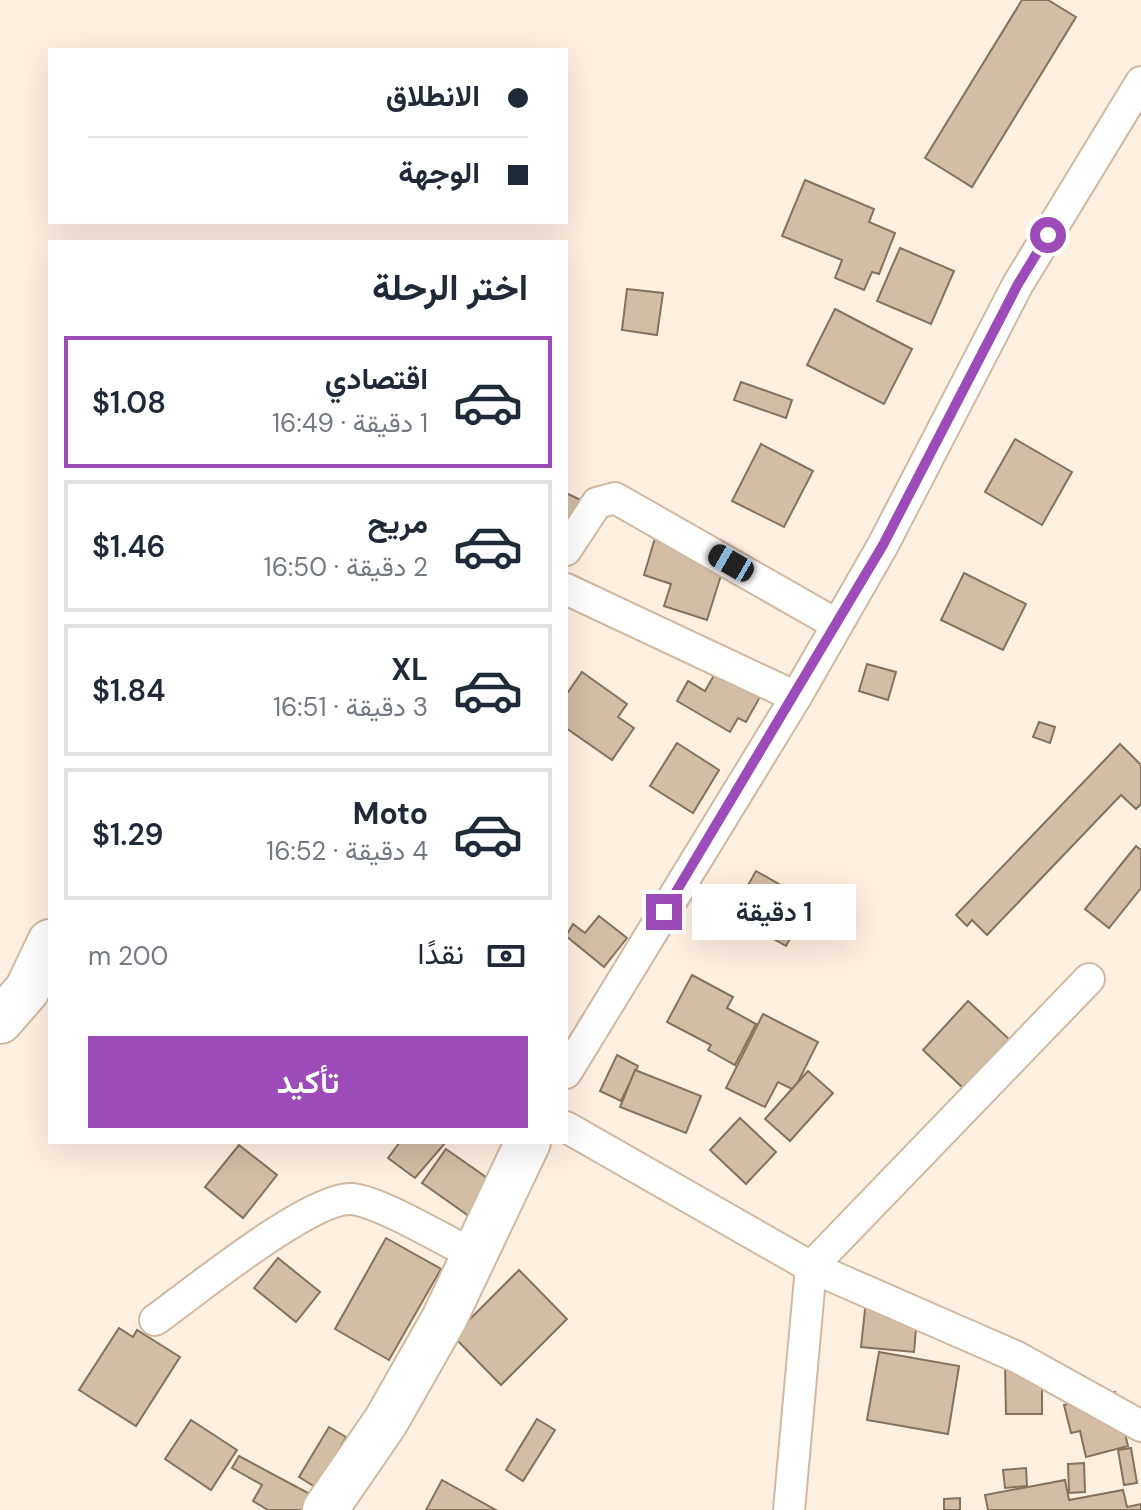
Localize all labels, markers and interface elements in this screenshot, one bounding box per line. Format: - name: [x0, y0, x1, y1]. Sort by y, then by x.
- text: الانطلاق: [386, 76, 480, 115]
- text: الوجهة: [398, 153, 480, 192]
- route start: [1030, 217, 1066, 253]
- text: اختر الرحلة: [372, 264, 528, 311]
- text: اقتصادي: [325, 359, 428, 398]
- icon: car: [452, 366, 524, 438]
- text: $1.08: [92, 383, 166, 422]
- text: 1 دقيقة · 16:49: [272, 406, 428, 440]
- text: مريح: [368, 503, 428, 542]
- icon: car: [452, 510, 524, 582]
- text: $1.46: [92, 527, 166, 566]
- car: [704, 541, 758, 585]
- text: 2 دقيقة · 16:50: [264, 550, 428, 584]
- text: XL: [391, 650, 428, 689]
- icon: car: [452, 654, 524, 726]
- text: $1.84: [92, 671, 165, 710]
- text: 3 دقيقة · 16:51: [273, 690, 428, 724]
- text: Moto: [353, 794, 428, 833]
- icon: car: [452, 798, 524, 870]
- text: $1.29: [92, 815, 164, 854]
- text: 4 دقيقة · 16:52: [266, 834, 428, 868]
- callout: 1 دقيقة: [692, 884, 856, 940]
- route end: [646, 894, 682, 930]
- text: 1 دقيقة: [736, 895, 812, 929]
- text: نقدًا: [418, 934, 464, 973]
- icon: cash: [484, 934, 528, 978]
- text: 200 m: [88, 939, 168, 973]
- button: تأكيد: [88, 1036, 528, 1128]

